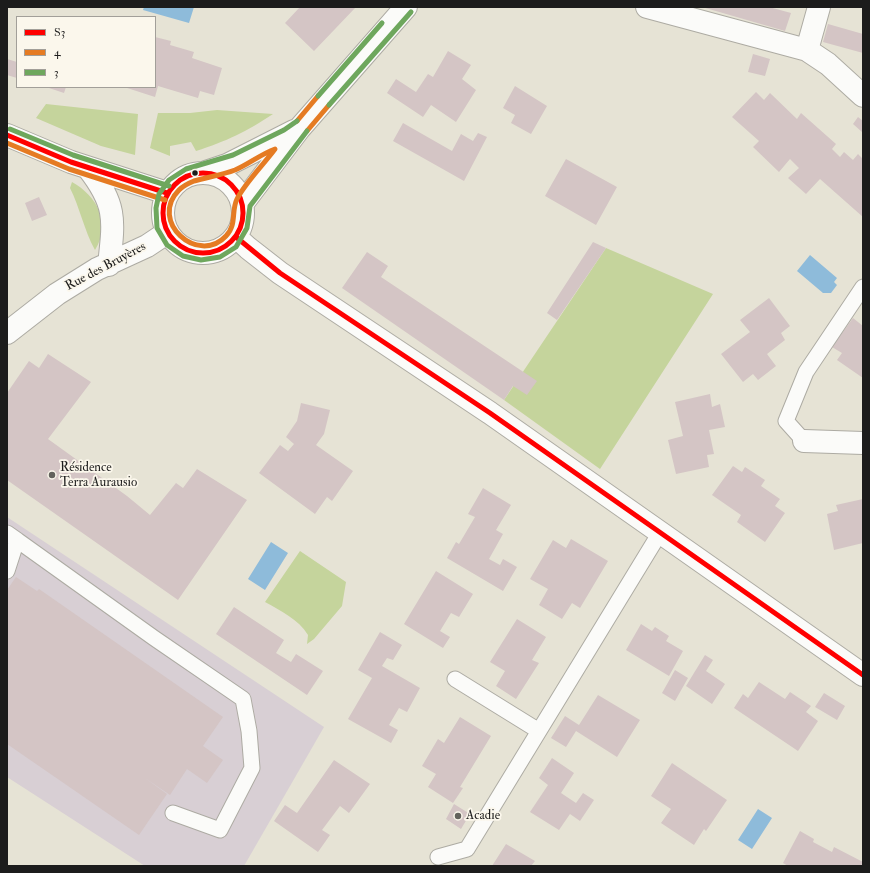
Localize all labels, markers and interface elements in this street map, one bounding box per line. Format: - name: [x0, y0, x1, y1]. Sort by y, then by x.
- legend: [16, 16, 156, 88]
- text: S3: [54, 25, 65, 40]
- text: 4: [54, 45, 60, 60]
- text: 3: [54, 65, 59, 80]
- unlabelled marker: [190, 168, 200, 178]
- street label: Rue des Bruyères: [63, 239, 149, 295]
- place label: Résidence Terra Aurausio: [60, 460, 137, 491]
- marker: Résidence Terra Aurausio: [47, 470, 57, 480]
- place label: Acadie: [466, 808, 500, 824]
- marker: Acadie: [453, 811, 463, 821]

